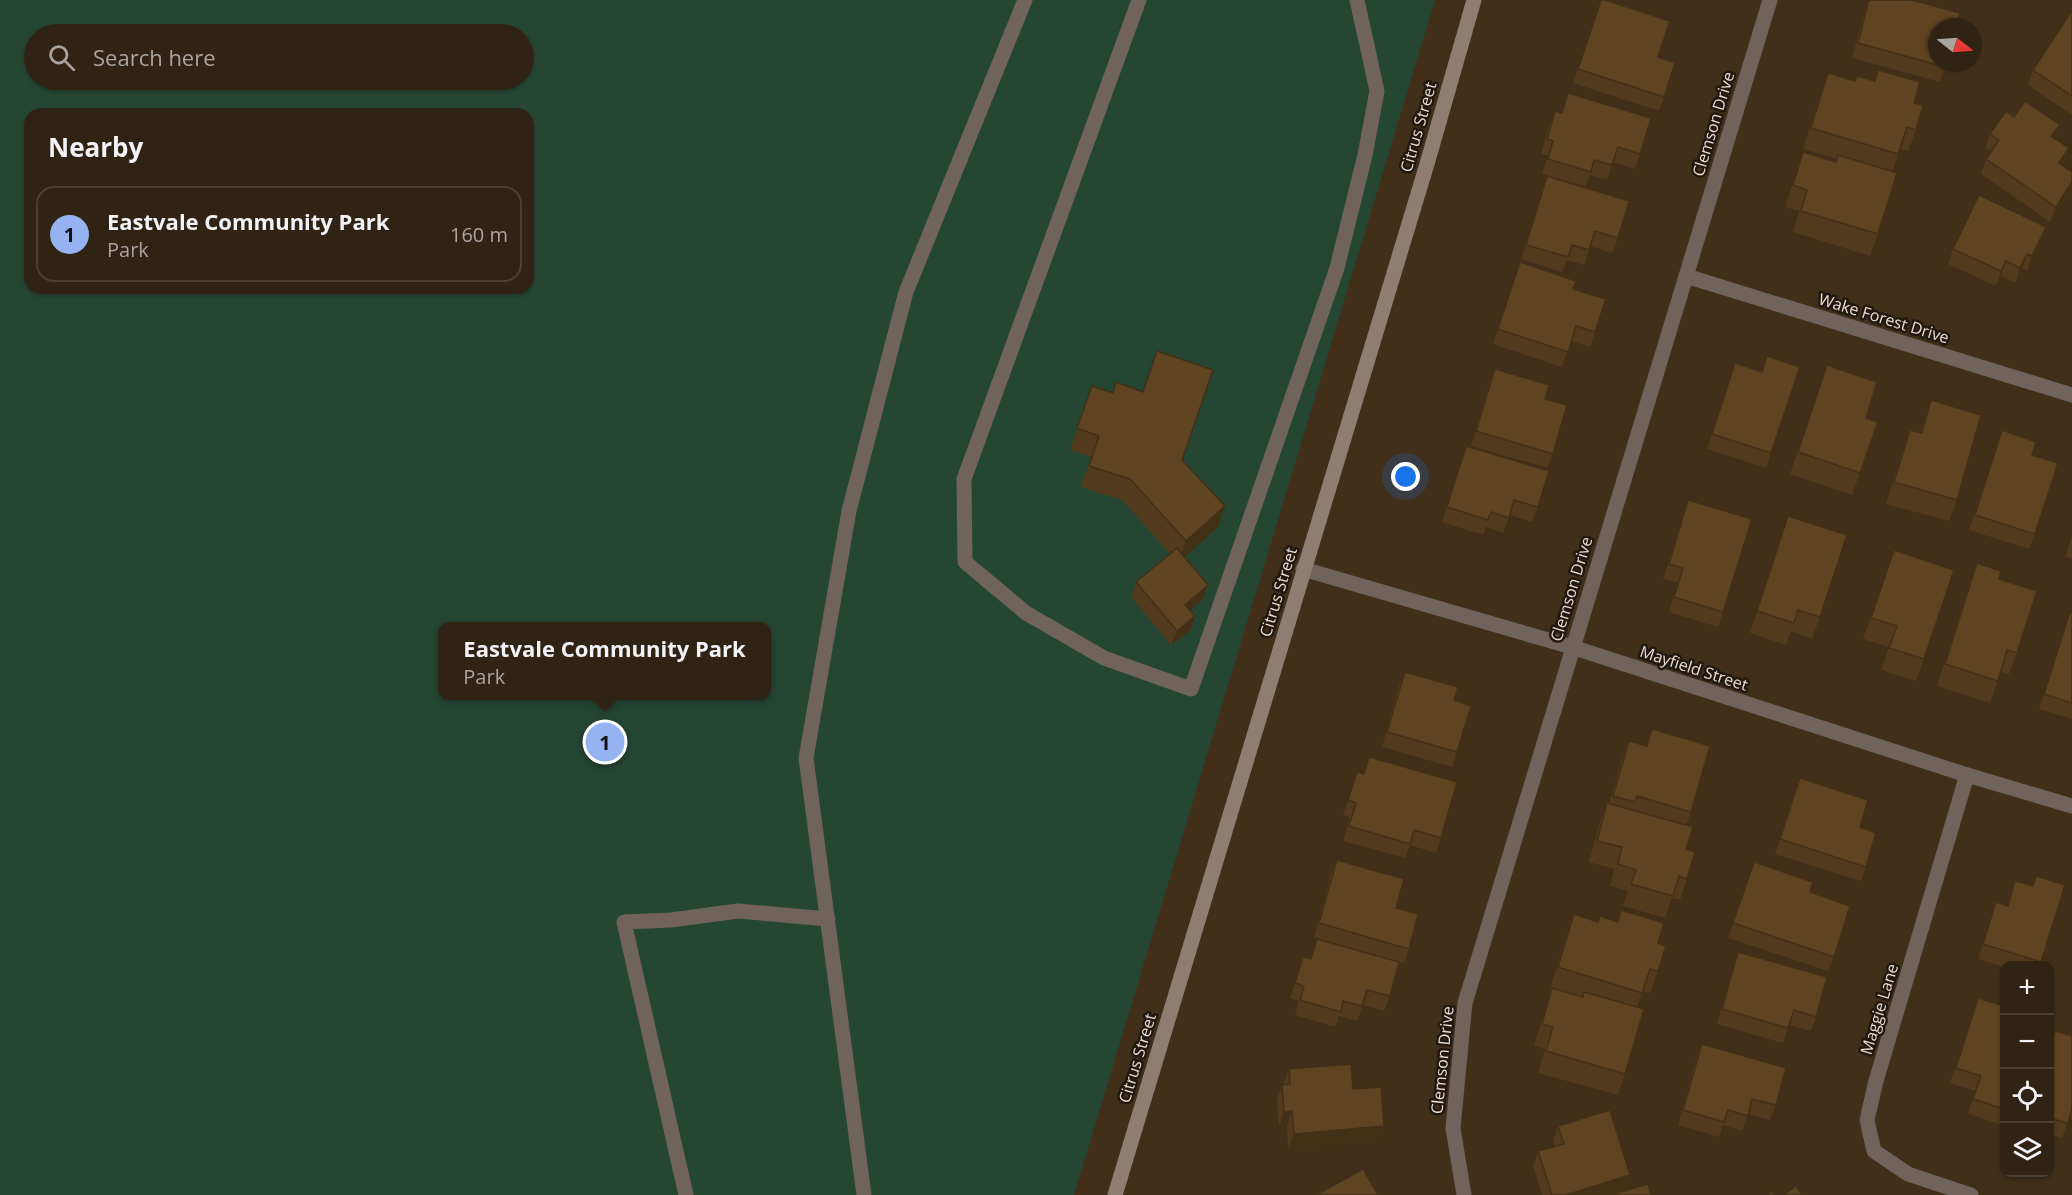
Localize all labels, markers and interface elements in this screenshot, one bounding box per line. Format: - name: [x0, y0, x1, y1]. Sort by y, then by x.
- north arrow: [1928, 18, 1982, 72]
- search box: [24, 24, 534, 90]
- icon: search: [45, 41, 78, 74]
- text: Search here: [93, 42, 216, 72]
- street label: Clemson Drive: [1687, 69, 1739, 179]
- street label: Citrus Street: [1395, 79, 1441, 175]
- text: Nearby: [48, 129, 143, 165]
- text: Eastvale Community Park: [107, 206, 389, 236]
- text: 1: [64, 221, 75, 248]
- text: 160 m: [450, 221, 508, 248]
- text: Park: [107, 236, 149, 263]
- street label: Wake Forest Drive: [1816, 288, 1952, 348]
- your location: [1391, 462, 1420, 491]
- street label: Clemson Drive: [1545, 534, 1597, 644]
- street label: Citrus Street: [1254, 544, 1302, 640]
- popup: [438, 622, 771, 700]
- text: Eastvale Community Park: [463, 633, 746, 663]
- street label: Mayfield Street: [1637, 640, 1751, 696]
- text: Park: [463, 663, 505, 690]
- pin: 1: [586, 720, 624, 764]
- street label: Maggie Lane: [1855, 961, 1903, 1057]
- map controls: [2000, 961, 2054, 1177]
- button: +: [2000, 961, 2054, 1015]
- street label: Clemson Drive: [1425, 1005, 1459, 1115]
- street label: Citrus Street: [1113, 1010, 1161, 1106]
- button: −: [2000, 1015, 2054, 1069]
- button: locate: [2000, 1069, 2054, 1123]
- button: layers: [2000, 1123, 2054, 1177]

